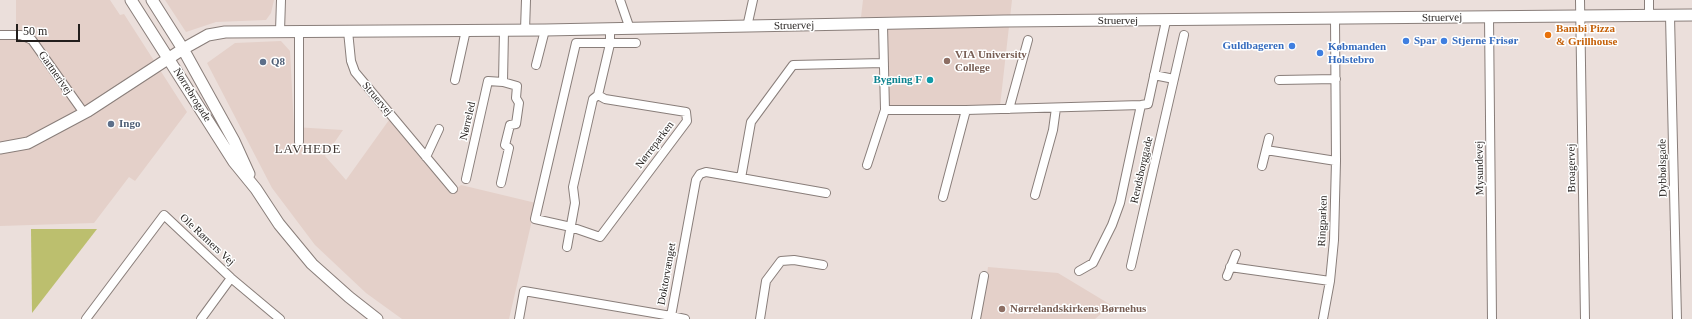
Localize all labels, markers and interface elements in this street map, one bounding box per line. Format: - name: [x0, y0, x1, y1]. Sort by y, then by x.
- street label: Struervej: [1422, 11, 1462, 25]
- street label: Struervej: [1098, 14, 1138, 28]
- scale bar: [18, 16, 82, 42]
- street label: Struervej: [774, 19, 814, 33]
- place label: Bambi Pizza & Grillhouse: [1556, 22, 1617, 48]
- text: 50 m: [23, 24, 47, 38]
- marker: Bambi Pizza & Grillhouse: [1543, 30, 1553, 40]
- place label: Spar: [1414, 34, 1437, 48]
- place label: Stjerne Frisør: [1452, 34, 1518, 48]
- marker: Spar: [1401, 36, 1411, 46]
- marker: Stjerne Frisør: [1439, 36, 1449, 46]
- place label: Guldbageren: [1222, 39, 1284, 53]
- place label: Købmanden Holstebro: [1328, 40, 1386, 66]
- marker: Guldbageren: [1287, 41, 1297, 51]
- place label: VIA University College: [955, 48, 1027, 74]
- marker: Købmanden Holstebro: [1315, 48, 1325, 58]
- street label: Gartnerivej: [35, 49, 75, 97]
- place label: Q8: [271, 55, 285, 69]
- marker: VIA University College: [942, 56, 952, 66]
- marker: Q8: [258, 57, 268, 67]
- street label: Nørrebrogade: [170, 66, 214, 124]
- place label: Bygning F: [873, 73, 922, 87]
- marker: Bygning F: [925, 75, 935, 85]
- street label: Struervej: [359, 79, 395, 119]
- street label: Nørreled: [457, 100, 479, 142]
- place label: Ingo: [119, 117, 140, 131]
- marker: Ingo: [106, 119, 116, 129]
- street label: Nørreparken: [633, 119, 677, 171]
- street label: Rendsborggade: [1128, 135, 1156, 205]
- street label: Dybbølsgade: [1656, 139, 1670, 197]
- street label: Mysundevej: [1473, 141, 1487, 195]
- district label: LAVHEDE: [275, 142, 341, 158]
- street label: Broagervej: [1565, 143, 1579, 193]
- street label: Ringparken: [1316, 195, 1330, 247]
- street label: Ole Rømers Vej: [177, 211, 237, 269]
- street label: Doktorvænget: [655, 242, 679, 306]
- place label: Nørrelandskirkens Børnehus: [1010, 302, 1146, 316]
- marker: Nørrelandskirkens Børnehus: [997, 304, 1007, 314]

